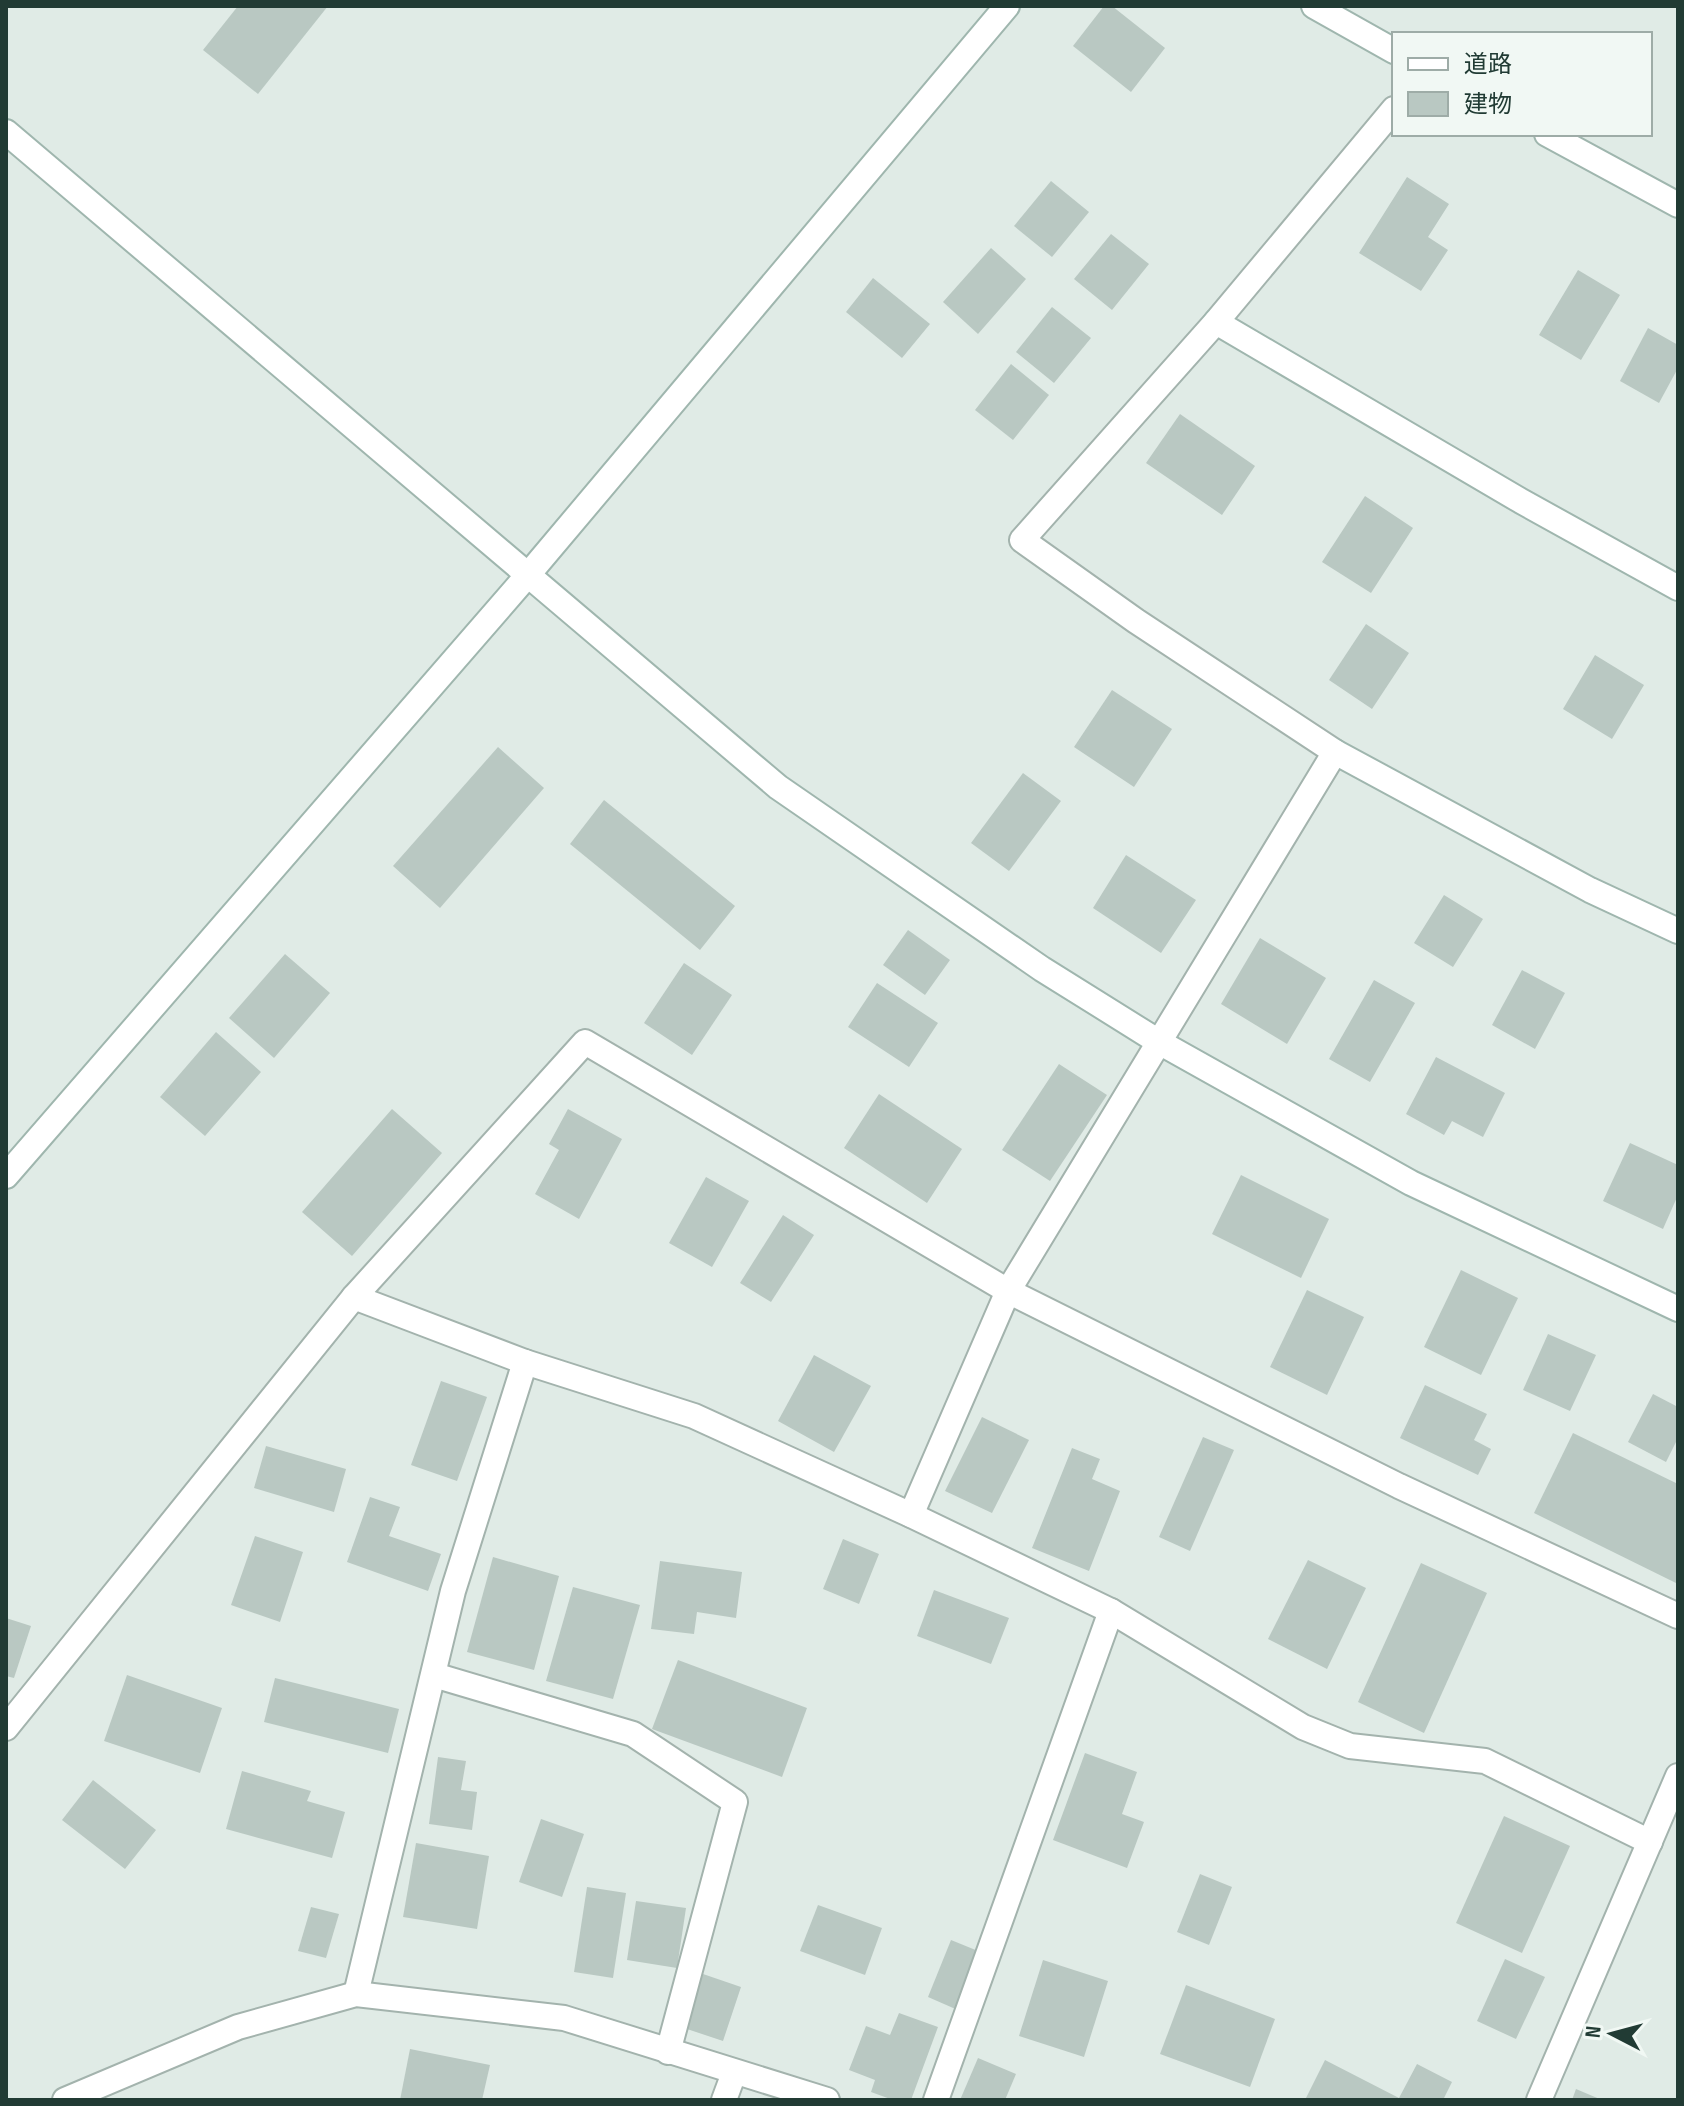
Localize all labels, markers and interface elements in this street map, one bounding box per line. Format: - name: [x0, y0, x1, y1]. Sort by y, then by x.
- legend: [1392, 32, 1652, 136]
- text: 道路: [1464, 50, 1512, 79]
- text: 建物: [1464, 90, 1512, 119]
- north arrow: [1572, 1994, 1652, 2074]
- text: N: [1580, 2025, 1608, 2039]

